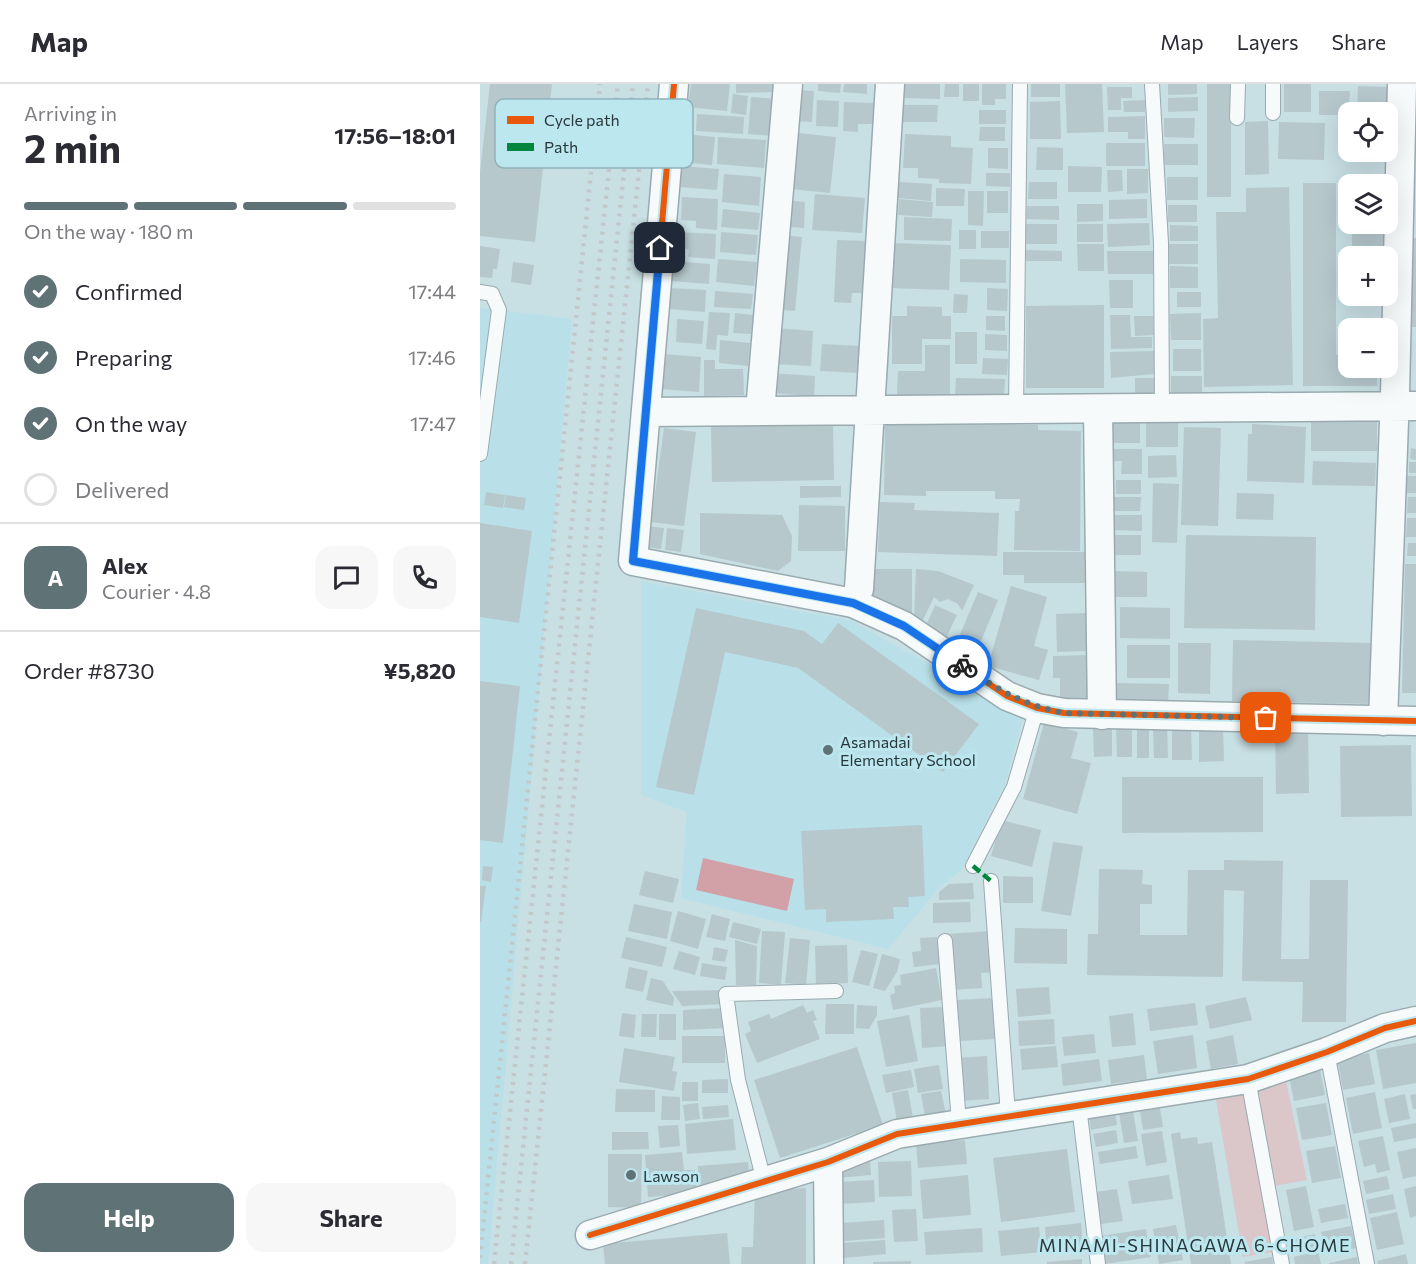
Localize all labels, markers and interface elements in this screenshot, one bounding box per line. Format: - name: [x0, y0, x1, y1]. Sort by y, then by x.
- text: Map: [30, 24, 88, 58]
- text: Map: [1160, 29, 1204, 54]
- text: Layers: [1237, 29, 1299, 54]
- text: Share: [1332, 29, 1386, 54]
- legend: [495, 99, 693, 168]
- text: Arriving in: [24, 101, 117, 125]
- map controls: [1338, 102, 1398, 378]
- button: locate: [1338, 102, 1398, 162]
- text: Cycle path: [544, 110, 620, 129]
- text: 17:56–18:01: [334, 122, 456, 149]
- text: 2 min: [24, 123, 121, 171]
- text: Path: [544, 137, 578, 156]
- button: layers: [1338, 174, 1398, 234]
- text: On the way · 180 m: [24, 219, 193, 243]
- pin: [634, 222, 685, 273]
- icon: home: [643, 231, 676, 264]
- button: +: [1338, 246, 1398, 306]
- icon: check: [24, 275, 57, 308]
- text: Confirmed: [75, 278, 182, 305]
- text: 17:44: [408, 279, 456, 303]
- button: −: [1338, 318, 1398, 378]
- icon: check: [24, 341, 57, 374]
- text: Preparing: [75, 344, 172, 371]
- text: 17:46: [408, 345, 456, 369]
- icon: check: [24, 407, 57, 440]
- text: On the way: [75, 410, 187, 437]
- text: 17:47: [410, 411, 456, 435]
- text: Delivered: [75, 476, 169, 503]
- button: chat: [315, 546, 378, 609]
- button: phone: [393, 546, 456, 609]
- text: Alex: [102, 552, 148, 579]
- text: A: [48, 564, 63, 591]
- text: Courier · 4.8: [102, 579, 211, 603]
- courier: [932, 635, 992, 695]
- icon: bike: [946, 649, 979, 682]
- text: Order #8730: [24, 657, 155, 684]
- text: ¥5,820: [384, 657, 456, 684]
- pin: [1240, 692, 1291, 743]
- icon: bag: [1249, 701, 1282, 734]
- place label: Asamadai Elementary School: [840, 732, 976, 769]
- marker: Asamadai Elementary School: [821, 743, 835, 757]
- place label: Lawson: [643, 1166, 699, 1185]
- marker: Lawson: [624, 1168, 638, 1182]
- button: Help: [24, 1183, 234, 1252]
- button: Share: [246, 1183, 456, 1252]
- district label: MINAMI-SHINAGAWA 6-CHOME: [1039, 1234, 1351, 1256]

